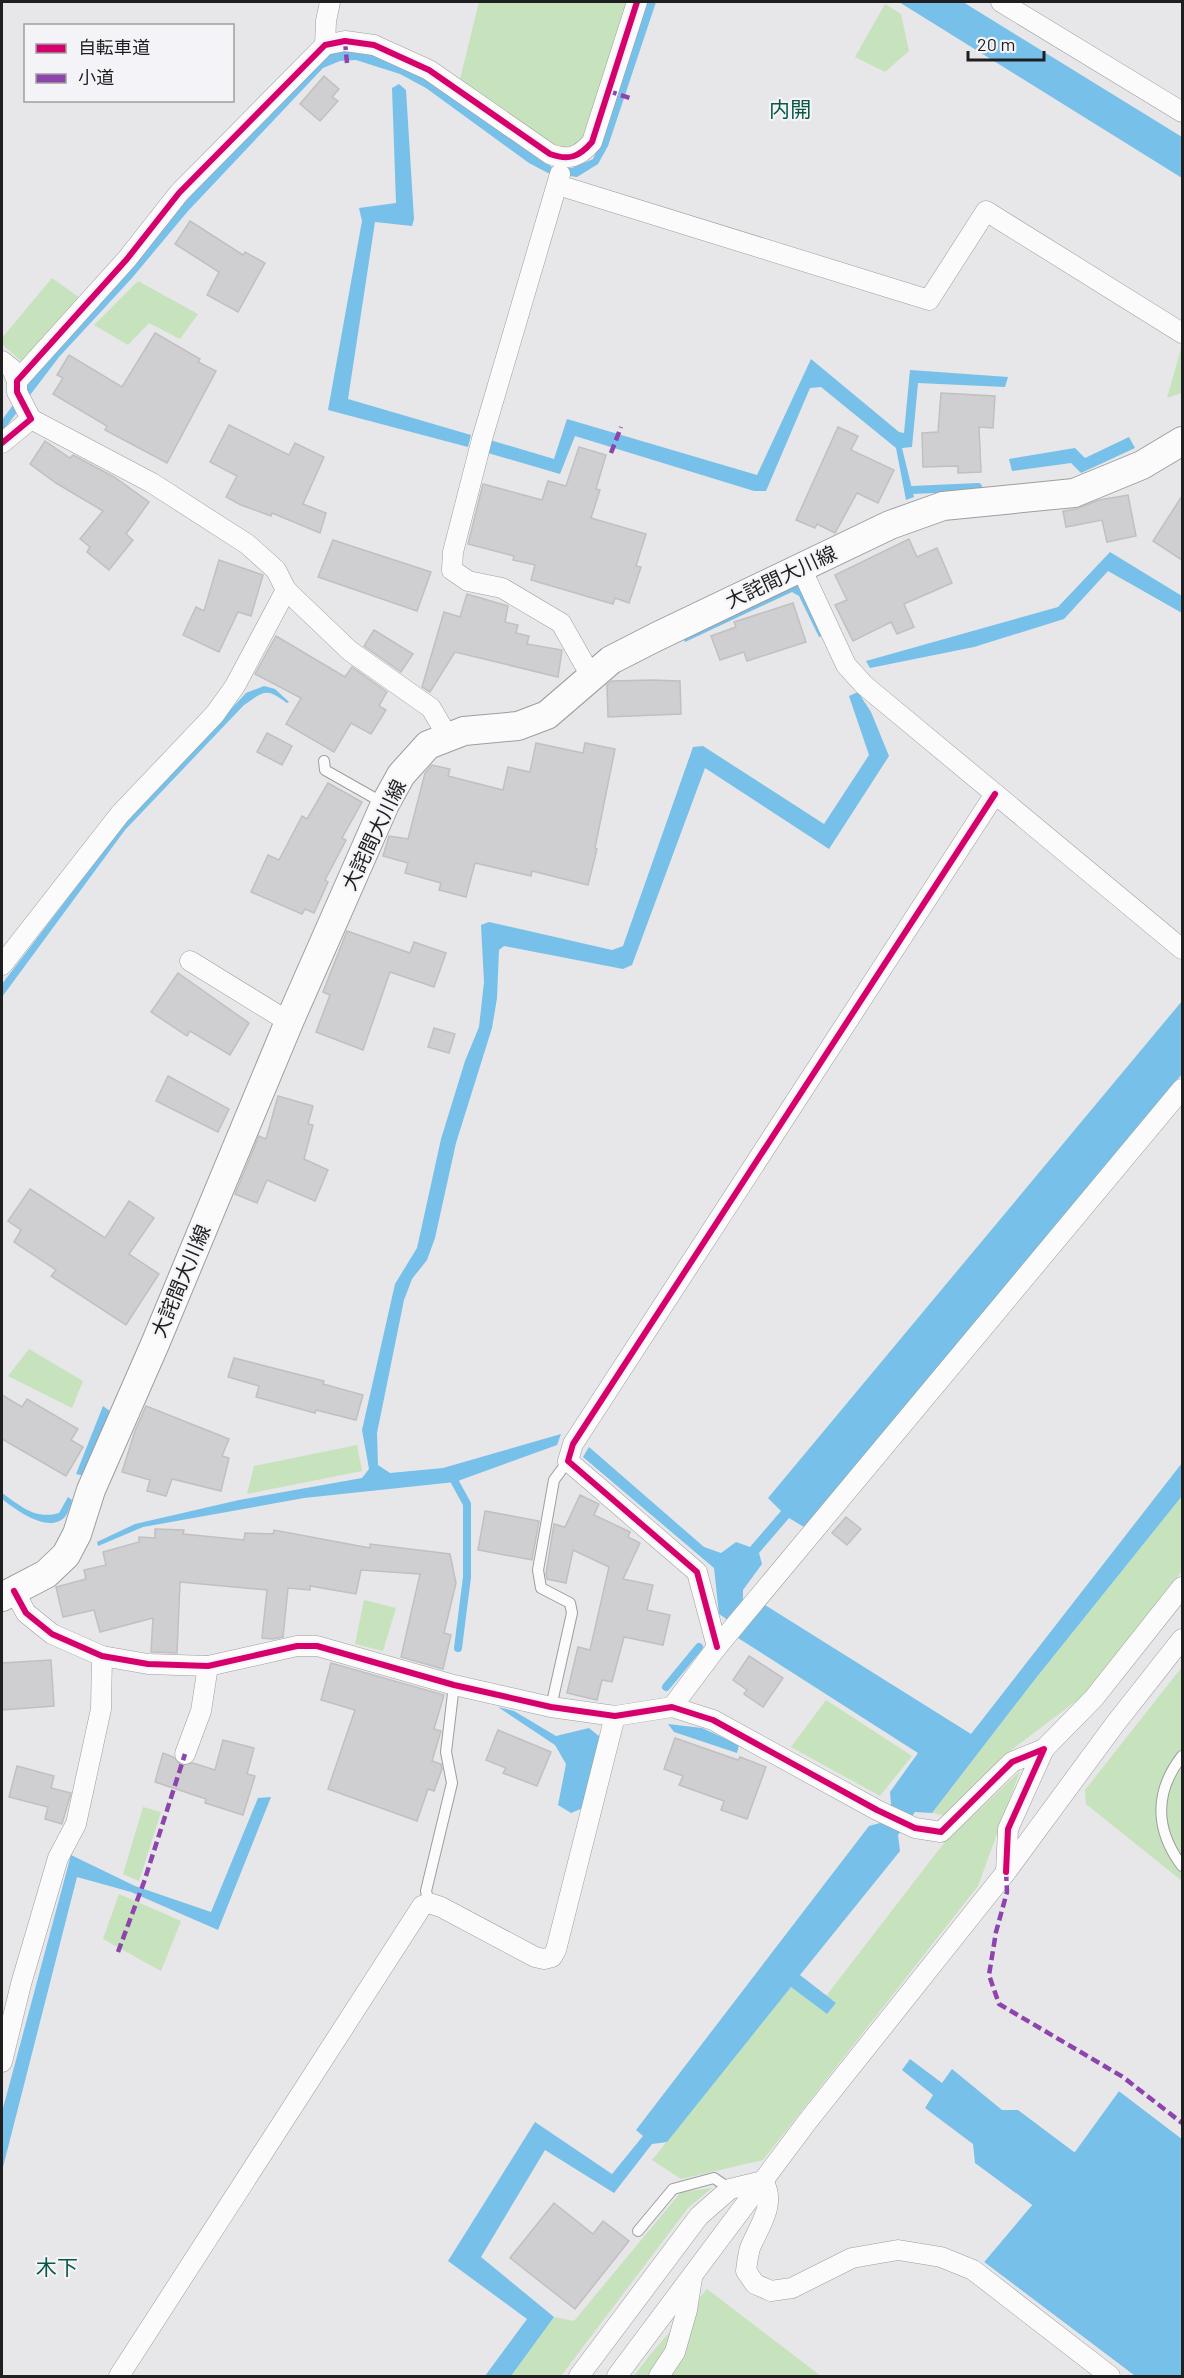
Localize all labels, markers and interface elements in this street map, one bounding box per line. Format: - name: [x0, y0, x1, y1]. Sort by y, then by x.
- legend: [24, 24, 234, 102]
- scale bar: [968, 24, 1044, 62]
- text: 20 m: [977, 33, 1015, 55]
- text: 自転車道: [78, 36, 150, 58]
- text: 小道: [78, 66, 114, 88]
- district label: 内開: [769, 96, 811, 121]
- street label: 大詫間大川線: [721, 540, 840, 612]
- street label: 大詫間大川線: [336, 775, 410, 894]
- street label: 大詫間大川線: [146, 1221, 215, 1341]
- district label: 木下: [36, 2254, 78, 2279]

